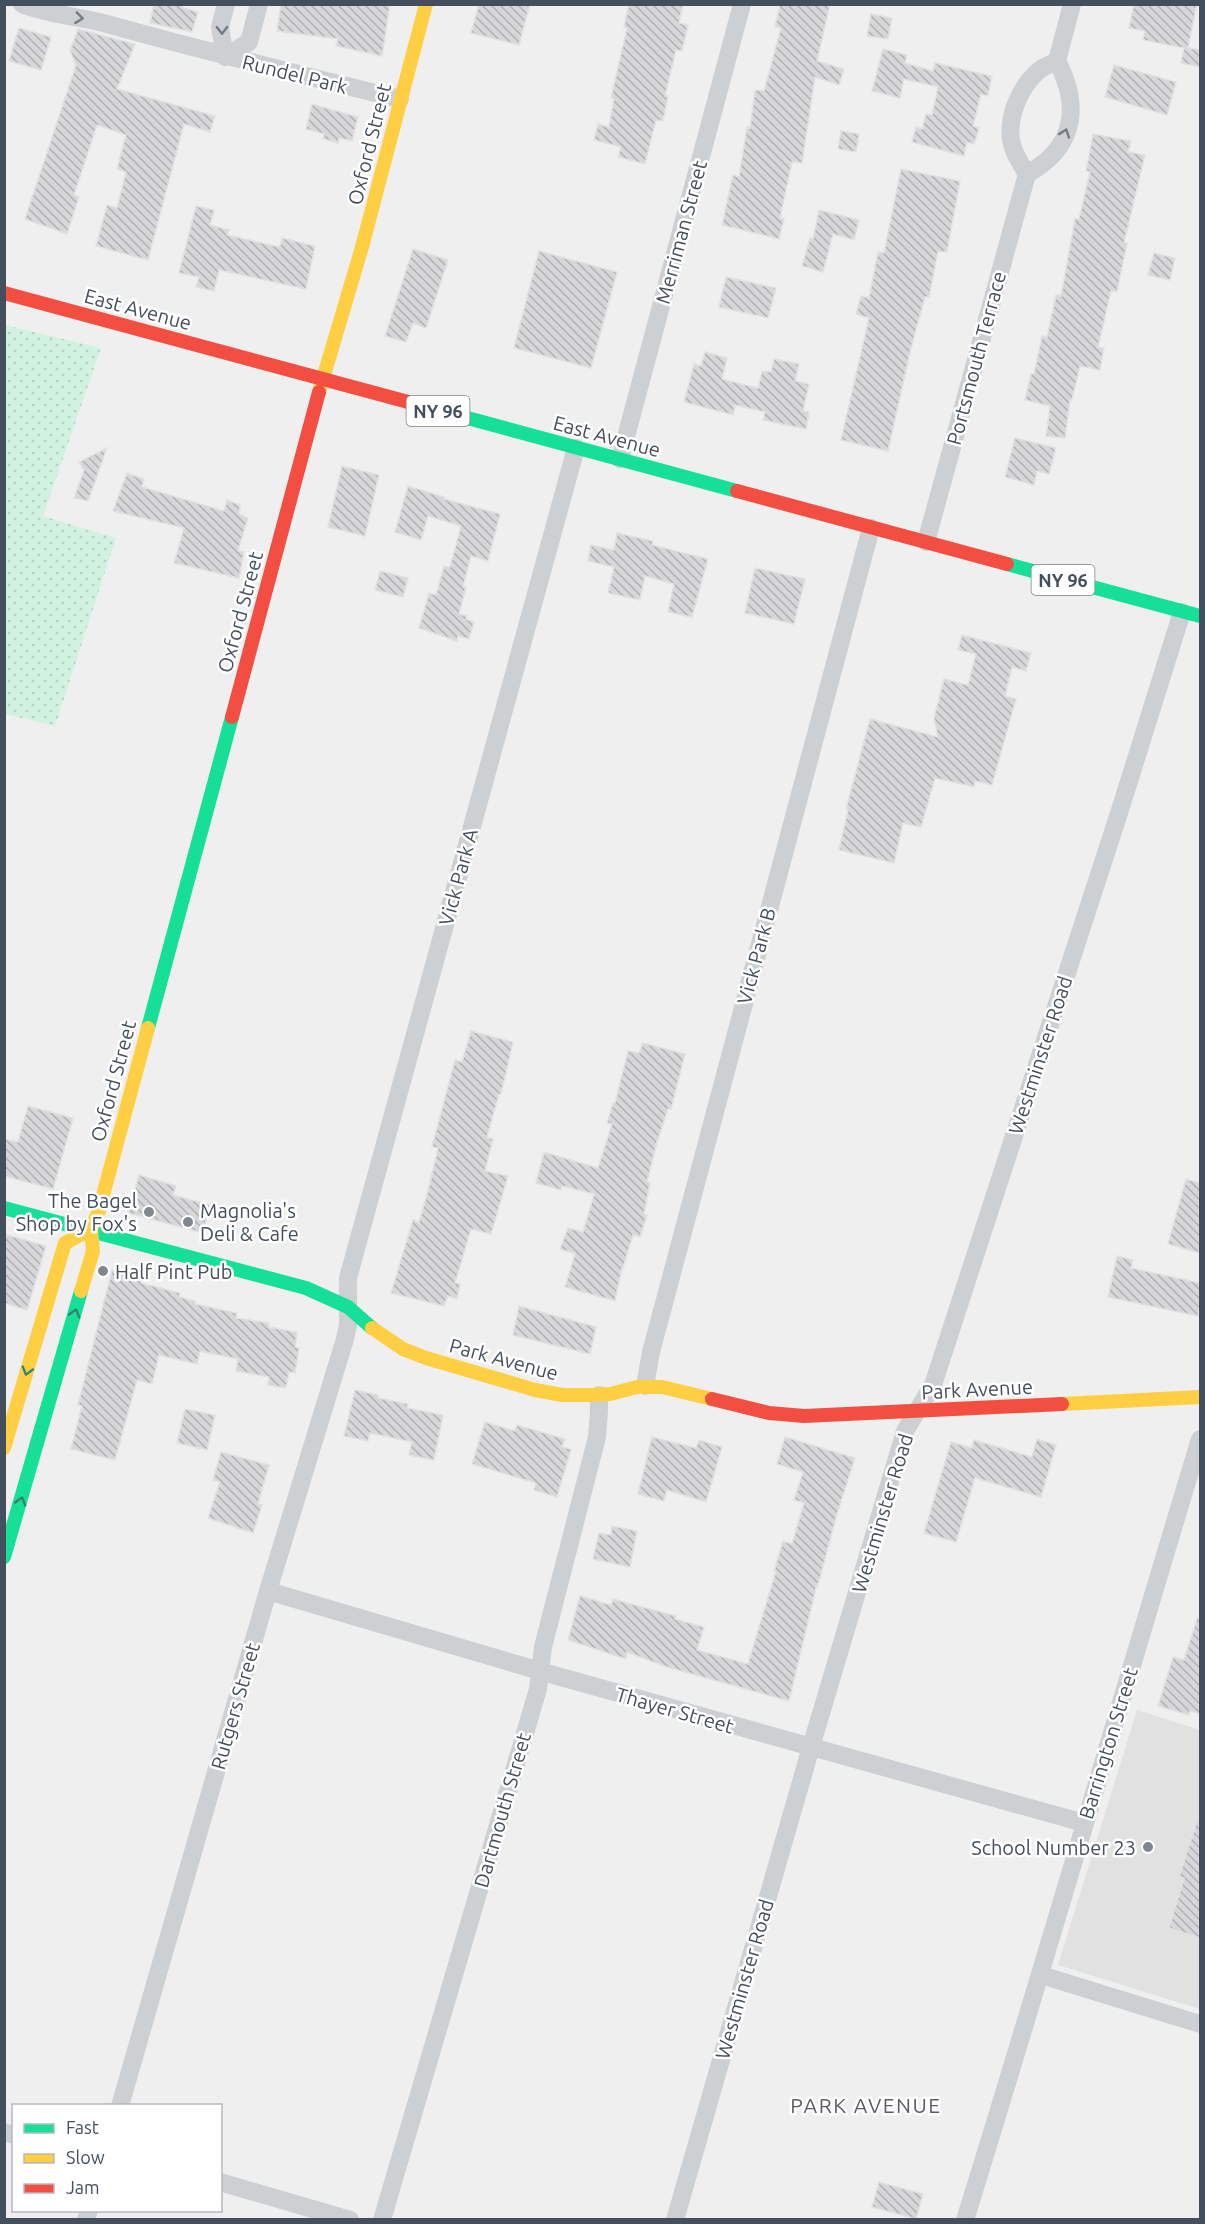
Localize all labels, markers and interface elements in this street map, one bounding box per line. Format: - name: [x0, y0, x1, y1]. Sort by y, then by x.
- one-way arrow: [74, 11, 83, 24]
- one-way arrow: [216, 26, 228, 35]
- street label: Rundel Park: [240, 50, 350, 98]
- street label: Oxford Street: [343, 81, 395, 207]
- one-way arrow: [1058, 128, 1071, 139]
- street label: Merriman Street: [651, 158, 711, 306]
- street label: Portsmouth Terrace: [942, 269, 1010, 447]
- street label: East Avenue: [82, 284, 194, 334]
- road number: NY 96: [406, 396, 470, 426]
- street label: East Avenue: [551, 411, 663, 461]
- street label: Oxford Street: [213, 549, 267, 675]
- road number: NY 96: [1032, 565, 1094, 595]
- street label: Vick Park A: [434, 826, 482, 928]
- street label: Vick Park B: [732, 905, 780, 1007]
- street label: Westminster Road: [1004, 973, 1076, 1137]
- street label: Oxford Street: [86, 1018, 140, 1144]
- place label: The Bagel Shop by Fox's: [16, 1189, 137, 1235]
- place label: Magnolia's Deli & Cafe: [200, 1199, 299, 1245]
- marker: The Bagel Shop by Fox's: [142, 1205, 156, 1219]
- marker: Magnolia's Deli & Cafe: [181, 1215, 195, 1229]
- place label: Half Pint Pub: [115, 1260, 232, 1283]
- marker: Half Pint Pub: [96, 1264, 110, 1278]
- one-way arrow: [68, 1308, 80, 1319]
- street label: Park Avenue: [447, 1333, 561, 1385]
- one-way arrow: [22, 1365, 34, 1376]
- street label: Park Avenue: [921, 1375, 1033, 1403]
- street label: Westminster Road: [847, 1431, 917, 1595]
- one-way arrow: [14, 1496, 26, 1506]
- street label: Rutgers Street: [206, 1640, 264, 1772]
- street label: Barrington Street: [1074, 1664, 1142, 1822]
- street label: Thayer Street: [613, 1682, 737, 1738]
- street label: Dartmouth Street: [469, 1730, 535, 1890]
- place label: School Number 23: [971, 1836, 1136, 1859]
- marker: School Number 23: [1141, 1840, 1155, 1854]
- street label: Westminster Road: [710, 1896, 778, 2062]
- district label: PARK AVENUE: [790, 2093, 942, 2117]
- legend: [12, 2104, 222, 2212]
- text: Fast: [66, 2117, 99, 2137]
- text: Slow: [66, 2147, 105, 2167]
- text: Jam: [66, 2177, 100, 2197]

